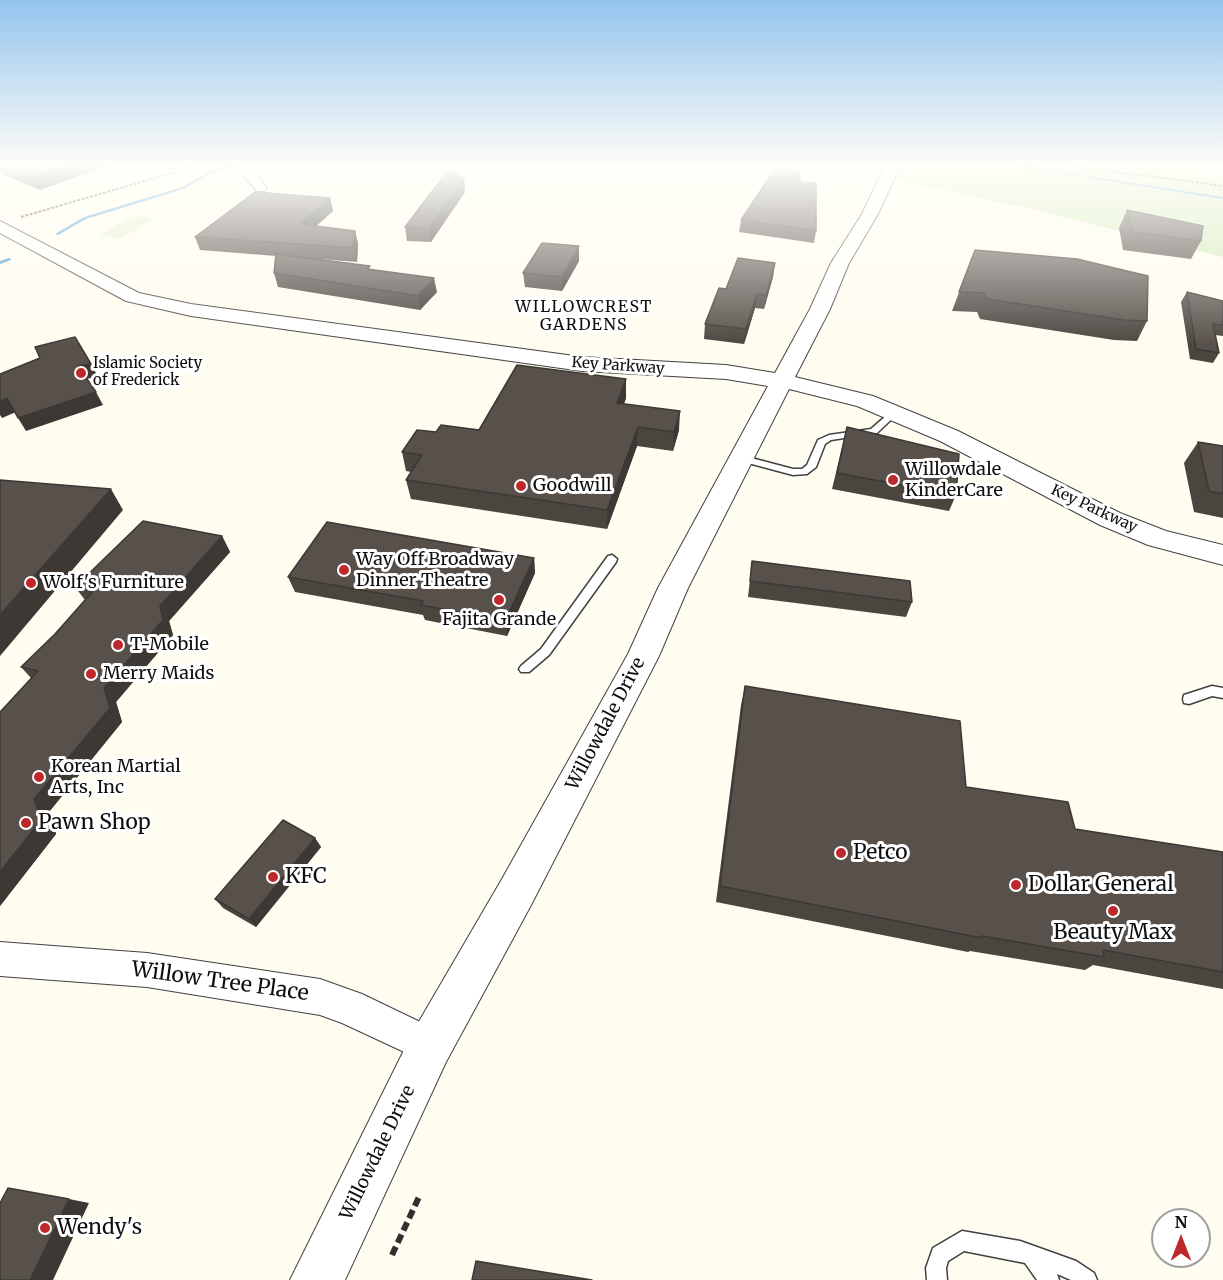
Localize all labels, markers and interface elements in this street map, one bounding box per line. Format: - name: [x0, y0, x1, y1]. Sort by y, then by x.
- district label: WILLOWCREST GARDENS: [515, 297, 653, 335]
- street label: Key Parkway: [571, 354, 665, 378]
- place label: Islamic Society of Frederick: [93, 355, 202, 390]
- marker: Islamic Society of Frederick: [74, 366, 88, 380]
- place label: Willowdale KinderCare: [905, 459, 1003, 502]
- marker: Willowdale KinderCare: [886, 473, 900, 487]
- place label: Goodwill: [533, 475, 612, 497]
- marker: Goodwill: [514, 479, 528, 493]
- street label: Key Parkway: [1048, 481, 1140, 537]
- place label: Way Off Broadway Dinner Theatre: [356, 549, 514, 592]
- marker: Way Off Broadway Dinner Theatre: [337, 563, 351, 577]
- place label: Wolf's Furniture: [43, 572, 184, 594]
- marker: Wolf's Furniture: [24, 576, 38, 590]
- marker: Fajita Grande: [492, 593, 506, 607]
- place label: Fajita Grande: [442, 609, 556, 631]
- place label: T-Mobile: [130, 634, 209, 656]
- marker: T-Mobile: [111, 638, 125, 652]
- street label: Willowdale Drive: [562, 654, 650, 794]
- place label: Merry Maids: [103, 663, 214, 685]
- marker: Merry Maids: [84, 667, 98, 681]
- place label: Korean Martial Arts, Inc: [51, 756, 181, 798]
- marker: Korean Martial Arts, Inc: [32, 770, 46, 784]
- place label: Pawn Shop: [38, 810, 151, 836]
- marker: Pawn Shop: [19, 816, 33, 830]
- place label: Petco: [853, 840, 908, 866]
- marker: Petco: [834, 846, 848, 860]
- place label: KFC: [285, 864, 327, 890]
- marker: KFC: [266, 870, 280, 884]
- place label: Dollar General: [1028, 872, 1174, 898]
- marker: Dollar General: [1009, 878, 1023, 892]
- marker: Beauty Max: [1106, 904, 1120, 918]
- place label: Beauty Max: [1053, 920, 1173, 946]
- street label: Willow Tree Place: [130, 957, 310, 1007]
- street label: Willowdale Drive: [336, 1082, 420, 1224]
- north arrow: [1151, 1208, 1211, 1268]
- text: N: [1175, 1212, 1187, 1232]
- place label: Wendy's: [57, 1215, 142, 1241]
- marker: Wendy's: [38, 1221, 52, 1235]

